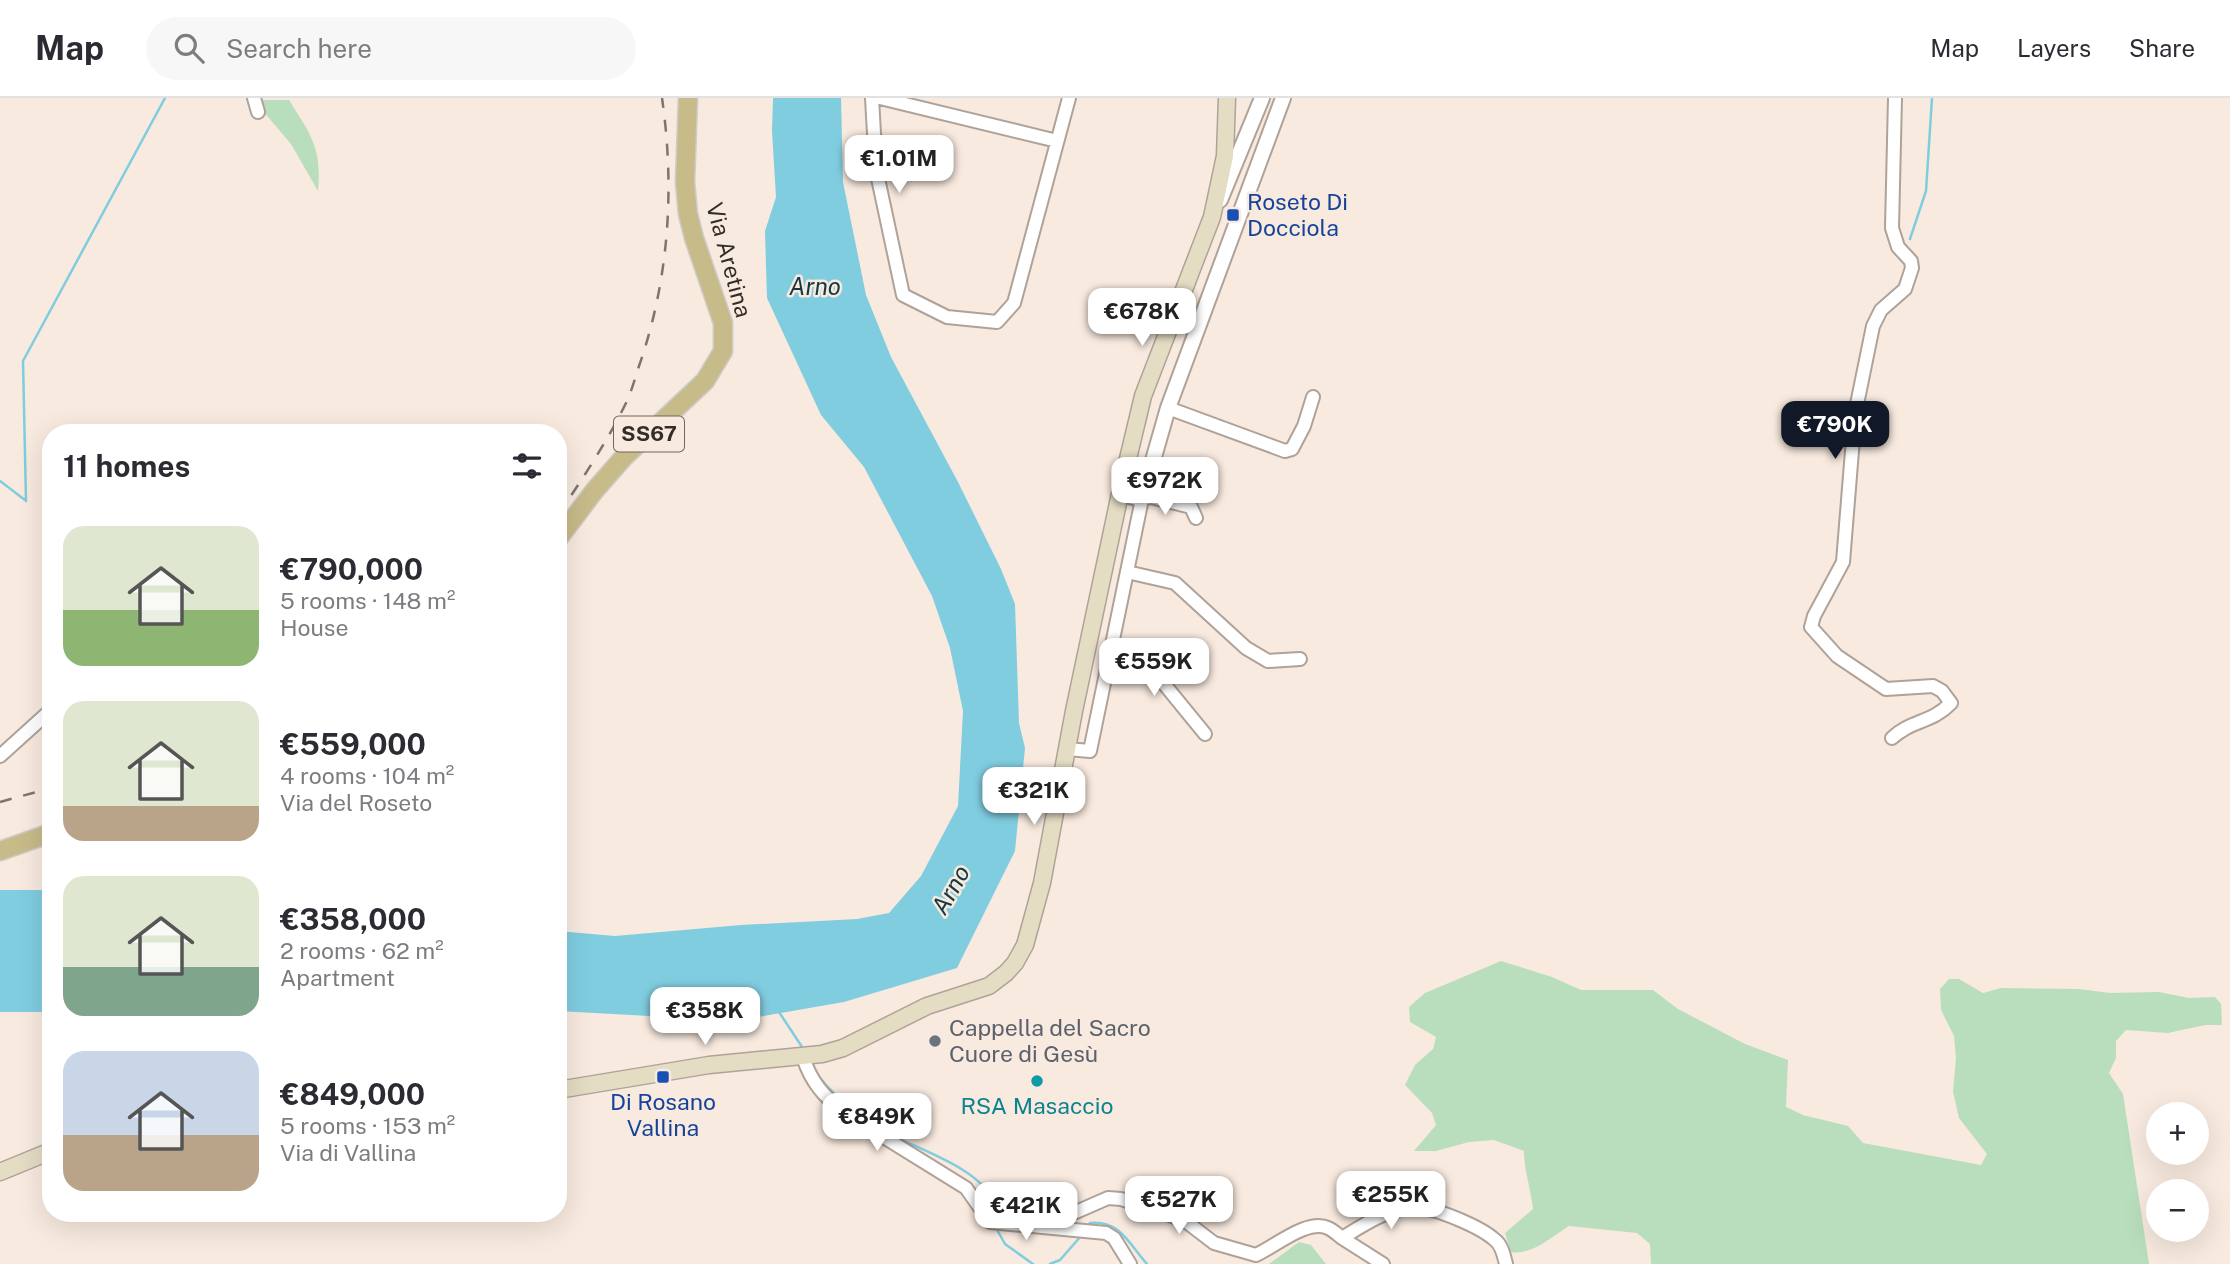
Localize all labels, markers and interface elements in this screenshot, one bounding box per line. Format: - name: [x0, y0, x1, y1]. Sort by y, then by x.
- search box: [146, 17, 636, 80]
- text: Map: [35, 29, 104, 67]
- icon: search: [170, 29, 208, 67]
- text: Search here: [226, 33, 372, 64]
- text: Map: [1930, 34, 1979, 62]
- text: Layers: [2017, 34, 2091, 62]
- text: Share: [2129, 34, 2195, 62]
- pin: €1.01M: [842, 136, 956, 195]
- text: €1.01M: [861, 144, 937, 171]
- place label: Roseto Di Docciola: [1247, 188, 1348, 241]
- street label: Via Aretina: [701, 199, 758, 320]
- marker: Roseto Di Docciola: [1225, 207, 1241, 223]
- water label: Arno: [789, 272, 841, 300]
- pin: €678K: [1093, 288, 1191, 348]
- text: €678K: [1104, 297, 1180, 324]
- pin: €790K: [1786, 402, 1884, 461]
- text: €790K: [1797, 410, 1873, 437]
- road number: SS67: [614, 416, 684, 452]
- icon: filters: [508, 447, 546, 485]
- text: 11 homes: [63, 448, 190, 484]
- pin: €972K: [1116, 458, 1214, 517]
- text: €972K: [1127, 466, 1203, 493]
- text: €790,000: [280, 551, 423, 587]
- icon: home: [119, 554, 203, 638]
- text: 5 rooms · 148 m²: [280, 587, 455, 614]
- text: House: [280, 614, 348, 641]
- pin: €559K: [1105, 638, 1203, 698]
- text: €559K: [1115, 647, 1193, 674]
- text: €559,000: [280, 726, 426, 762]
- icon: home: [119, 729, 203, 813]
- text: 4 rooms · 104 m²: [280, 762, 454, 789]
- pin: €321K: [985, 768, 1083, 827]
- text: €321K: [998, 776, 1070, 803]
- text: Via del Roseto: [280, 789, 432, 816]
- water label: Arno: [925, 860, 975, 919]
- text: €358,000: [280, 901, 426, 937]
- icon: home: [119, 904, 203, 988]
- text: 2 rooms · 62 m²: [280, 937, 444, 964]
- text: Apartment: [280, 964, 395, 991]
- pin: €358K: [656, 988, 754, 1047]
- text: €358K: [666, 996, 744, 1023]
- place label: Cappella del Sacro Cuore di Gesù: [949, 1014, 1151, 1067]
- marker: Cappella del Sacro Cuore di Gesù: [927, 1033, 943, 1049]
- marker: Di Rosano Vallina: [655, 1069, 671, 1085]
- marker: RSA Masaccio: [1029, 1073, 1045, 1089]
- text: €849,000: [280, 1076, 425, 1112]
- icon: home: [119, 1079, 203, 1163]
- place label: Di Rosano Vallina: [610, 1088, 716, 1141]
- place label: RSA Masaccio: [961, 1092, 1113, 1119]
- pin: €849K: [828, 1094, 926, 1153]
- text: €849K: [838, 1102, 916, 1129]
- map controls: [2146, 1102, 2209, 1242]
- button: +: [2146, 1102, 2209, 1165]
- text: 5 rooms · 153 m²: [280, 1112, 455, 1139]
- text: Via di Vallina: [280, 1139, 416, 1166]
- pin: €255K: [1342, 1172, 1440, 1231]
- pin: €527K: [1130, 1176, 1228, 1236]
- button: −: [2146, 1179, 2209, 1242]
- text: €255K: [1352, 1180, 1430, 1207]
- pin: €421K: [977, 1182, 1075, 1242]
- text: €527K: [1141, 1185, 1217, 1212]
- text: €421K: [990, 1191, 1062, 1218]

